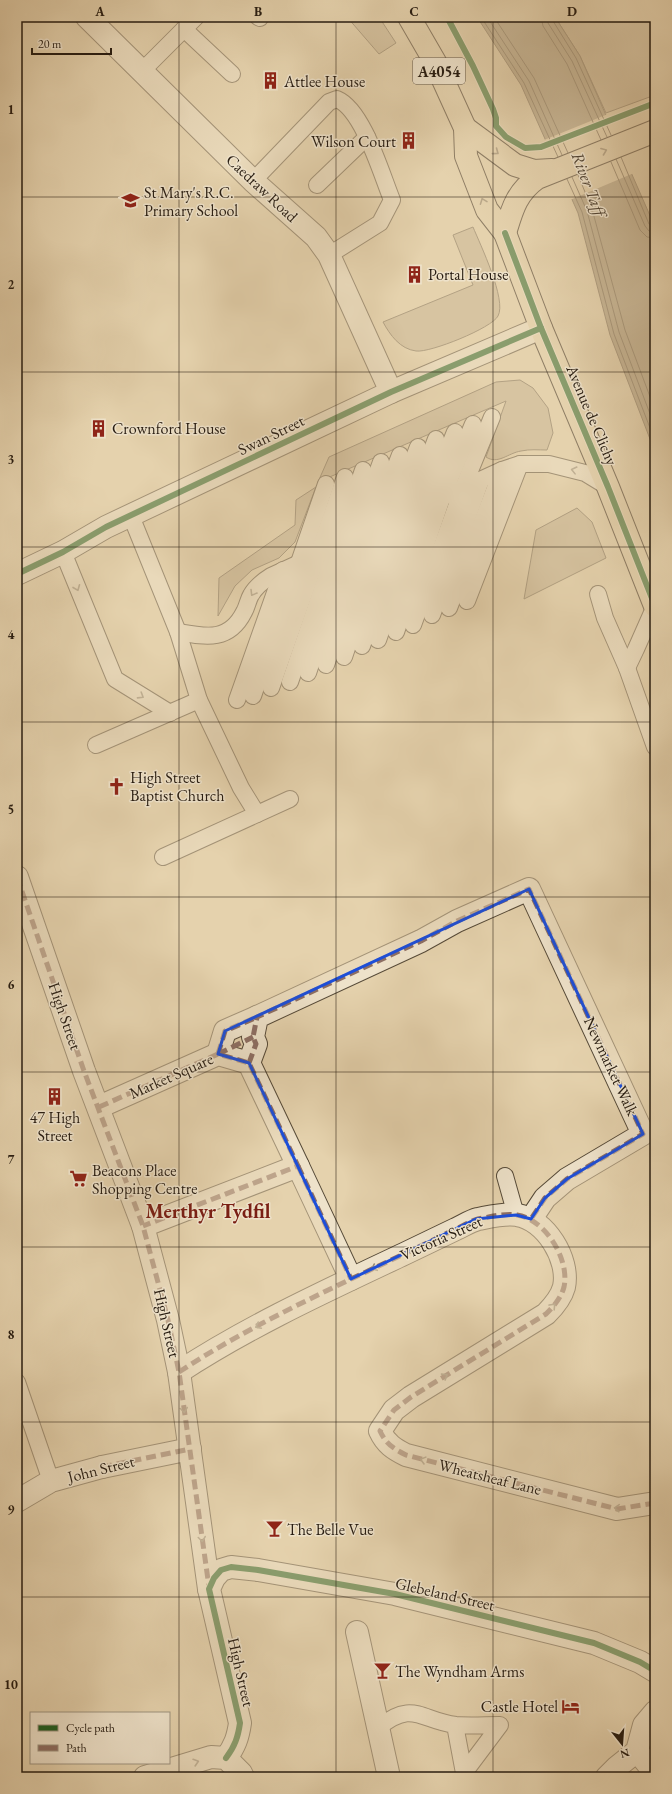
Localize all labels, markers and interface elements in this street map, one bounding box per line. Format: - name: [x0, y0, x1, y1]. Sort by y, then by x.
- text: A: [94, 3, 105, 20]
- text: B: [254, 3, 262, 20]
- text: C: [409, 3, 419, 20]
- text: D: [567, 3, 577, 20]
- scale bar: [32, 30, 111, 56]
- text: 20 m: [38, 36, 62, 52]
- road number: A4054: [413, 58, 465, 84]
- building icon: Attlee House: [261, 71, 281, 91]
- place label: Attlee House: [283, 71, 365, 92]
- text: 1: [8, 101, 15, 118]
- place label: Wilson Court: [311, 131, 396, 152]
- building icon: Wilson Court: [399, 131, 419, 151]
- one-way arrow: [491, 147, 498, 154]
- one-way arrow: [601, 147, 608, 155]
- street label: Caedraw Road: [222, 149, 303, 227]
- water label: River Taff: [567, 149, 613, 223]
- place label: St Mary's R.C. Primary School: [144, 182, 238, 221]
- school or university icon: St Mary's R.C. Primary School: [121, 191, 141, 211]
- one-way arrow: [480, 197, 488, 204]
- building icon: Portal House: [405, 264, 425, 284]
- place label: Portal House: [428, 264, 508, 285]
- text: 2: [8, 276, 15, 293]
- street label: Avenue de Clichy: [561, 361, 623, 469]
- street label: Swan Street: [234, 410, 308, 460]
- building icon: Crownford House: [89, 418, 109, 438]
- place label: Crownford House: [112, 418, 226, 439]
- text: 3: [8, 451, 15, 468]
- one-way arrow: [570, 467, 577, 475]
- one-way arrow: [73, 584, 81, 591]
- one-way arrow: [250, 589, 257, 596]
- text: 4: [8, 626, 15, 643]
- one-way arrow: [137, 691, 144, 698]
- place label: High Street Baptist Church: [130, 767, 225, 806]
- church icon: High Street Baptist Church: [107, 776, 127, 796]
- text: 5: [8, 801, 14, 818]
- text: 6: [8, 976, 15, 993]
- street label: High Street: [44, 979, 86, 1053]
- street label: Newmarket Walk: [579, 1013, 643, 1119]
- street label: Market Square: [126, 1048, 216, 1104]
- building icon: 47 High Street: [45, 1086, 65, 1106]
- place label: 47 High Street: [30, 1107, 80, 1146]
- text: 7: [8, 1151, 15, 1168]
- place label: Beacons Place Shopping Centre: [92, 1160, 197, 1199]
- supermarket icon: Beacons Place Shopping Centre: [69, 1169, 89, 1189]
- district label: Merthyr Tydfil: [145, 1198, 271, 1224]
- street label: Victoria Street: [397, 1211, 485, 1265]
- one-way arrow: [371, 1263, 379, 1271]
- street label: High Street: [149, 1286, 185, 1360]
- one-way arrow: [549, 1303, 556, 1311]
- one-way arrow: [255, 1321, 263, 1329]
- text: 8: [8, 1326, 15, 1343]
- one-way arrow: [441, 1374, 448, 1381]
- one-way arrow: [179, 1407, 188, 1413]
- street label: John Street: [63, 1451, 137, 1488]
- street label: Wheatsheaf Lane: [436, 1454, 544, 1500]
- one-way arrow: [420, 1456, 427, 1465]
- text: 9: [8, 1501, 15, 1518]
- one-way arrow: [614, 1504, 620, 1512]
- bar icon: The Belle Vue: [264, 1519, 284, 1539]
- place label: The Belle Vue: [287, 1519, 374, 1540]
- one-way arrow: [197, 1536, 206, 1542]
- street label: Glebeland Street: [393, 1572, 497, 1616]
- street label: High Street: [223, 1635, 259, 1709]
- bar icon: The Wyndham Arms: [372, 1661, 392, 1681]
- place label: The Wyndham Arms: [395, 1661, 524, 1682]
- text: 10: [4, 1676, 18, 1693]
- place label: Castle Hotel: [481, 1696, 558, 1717]
- hotel icon: Castle Hotel: [561, 1696, 581, 1716]
- legend: [30, 1712, 170, 1764]
- text: Cycle path: [66, 1720, 115, 1736]
- north arrow: [602, 1724, 642, 1764]
- text: Path: [66, 1740, 87, 1756]
- text: N: [619, 1746, 631, 1762]
- one-way arrow: [192, 1758, 199, 1766]

